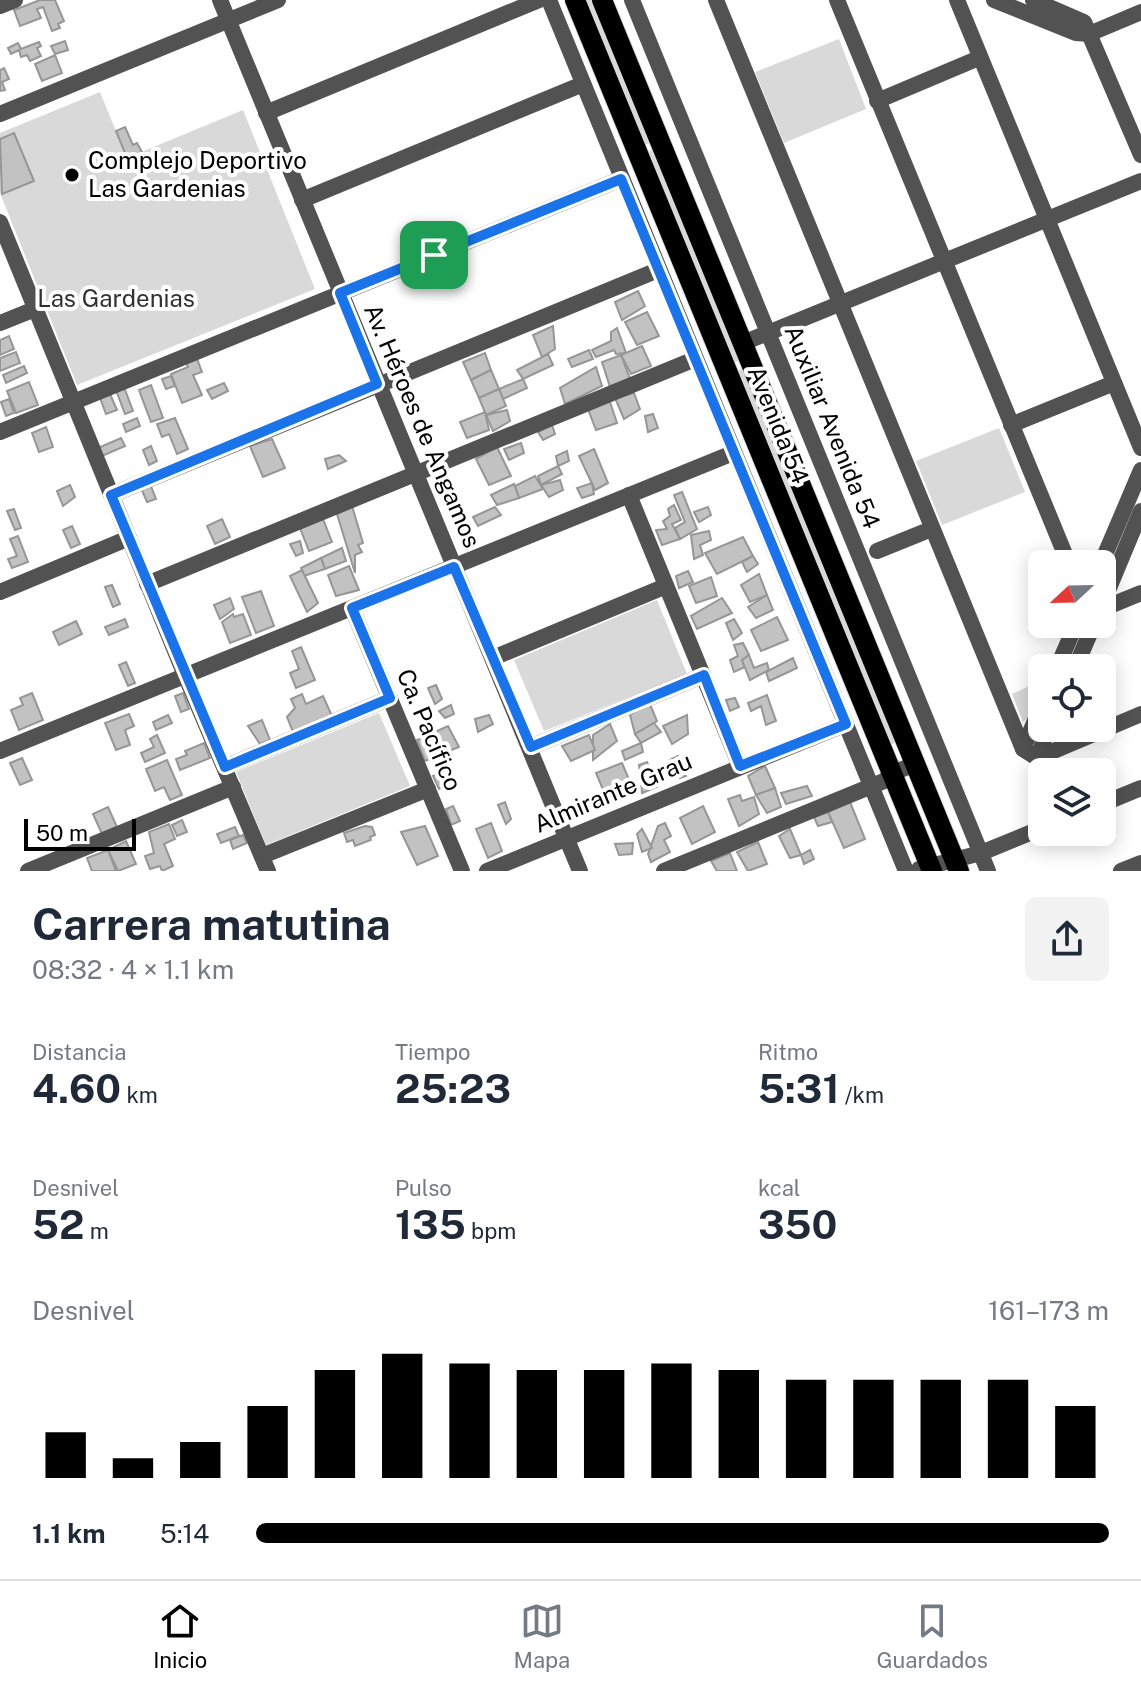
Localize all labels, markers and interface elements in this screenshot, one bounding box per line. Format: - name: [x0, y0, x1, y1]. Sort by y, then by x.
- place label: Complejo Deportivo Las Gardenias: [88, 146, 307, 202]
- marker: Complejo Deportivo Las Gardenias: [63, 166, 81, 184]
- pin: [400, 221, 468, 289]
- icon: arrive: [412, 233, 456, 277]
- park label: Las Gardenias: [37, 284, 195, 312]
- street label: Av. Héroes de Angamos: [359, 300, 487, 552]
- street label: Auxiliar Avenida 54: [779, 321, 886, 532]
- street label: Avenida 54: [743, 362, 815, 488]
- north arrow: [1028, 550, 1116, 638]
- map controls: [1028, 550, 1116, 846]
- button: locate: [1028, 654, 1116, 742]
- street label: Ca. Pacífico: [392, 664, 468, 795]
- street label: Almirante Grau: [530, 746, 696, 838]
- button: layers: [1028, 758, 1116, 846]
- scale bar: [24, 815, 136, 851]
- text: 50 m: [36, 820, 88, 846]
- button: share: [1025, 897, 1109, 981]
- text: Carrera matutina: [32, 898, 391, 950]
- text: 08:32 · 4 × 1.1 km: [32, 954, 234, 985]
- text: Distancia: [32, 1039, 126, 1065]
- text: Tiempo: [395, 1039, 471, 1065]
- text: Ritmo: [758, 1039, 818, 1065]
- text: 4.60: [32, 1065, 121, 1112]
- text: 25:23: [395, 1065, 511, 1112]
- text: 5:31: [758, 1065, 840, 1112]
- text: km: [121, 1082, 158, 1108]
- text: /km: [840, 1082, 884, 1108]
- text: Desnivel: [32, 1175, 119, 1201]
- text: Pulso: [395, 1175, 452, 1201]
- text: kcal: [758, 1175, 800, 1201]
- text: 52: [32, 1201, 84, 1248]
- text: 135: [395, 1201, 466, 1248]
- text: 350: [758, 1201, 837, 1248]
- text: m: [84, 1218, 109, 1244]
- text: bpm: [466, 1218, 516, 1244]
- text: Desnivel: [32, 1295, 135, 1326]
- text: 161–173 m: [988, 1295, 1109, 1326]
- text: 1.1 km: [32, 1518, 105, 1549]
- text: 5:14: [160, 1518, 209, 1549]
- tab: Inicio: [153, 1599, 207, 1673]
- tab: Mapa: [513, 1599, 570, 1673]
- tab: Guardados: [876, 1599, 988, 1673]

